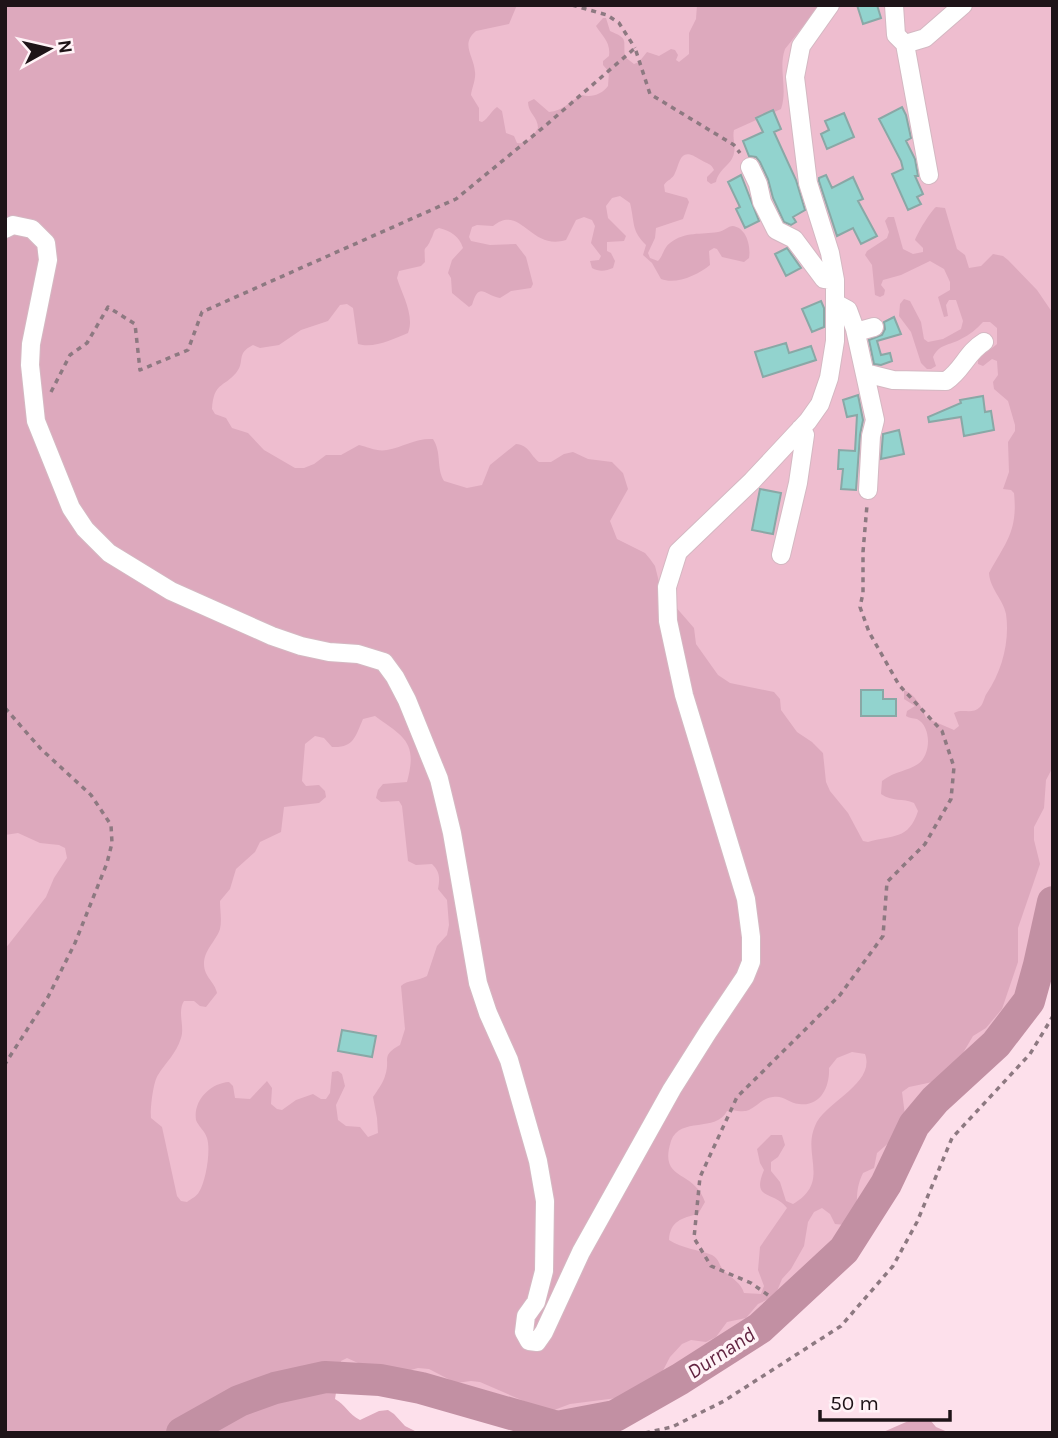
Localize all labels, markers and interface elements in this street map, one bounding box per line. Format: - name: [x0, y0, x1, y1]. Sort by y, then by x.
- north arrow: [14, 14, 84, 84]
- text: N: [53, 38, 77, 55]
- water label: Durnand: [683, 1322, 759, 1384]
- scale bar: [820, 1378, 950, 1422]
- text: 50 m: [830, 1391, 879, 1415]

